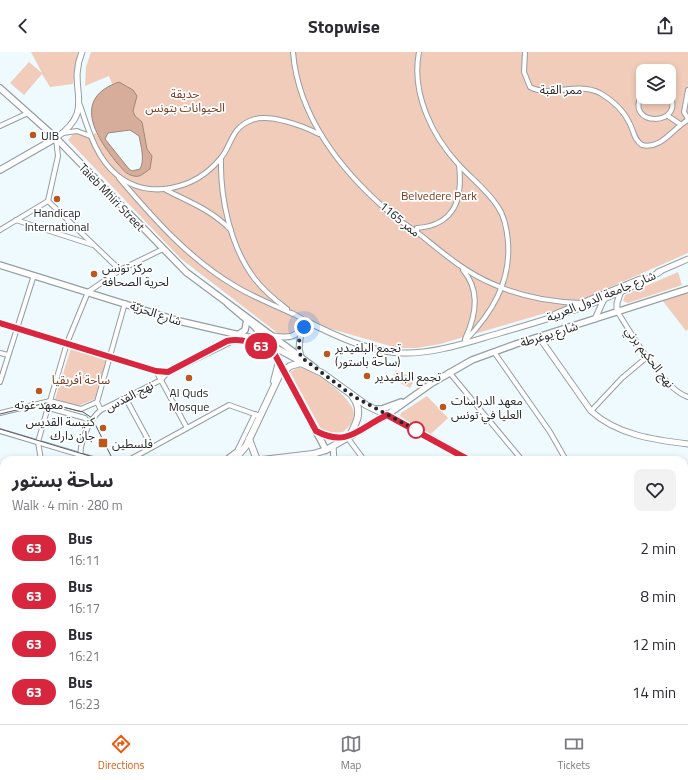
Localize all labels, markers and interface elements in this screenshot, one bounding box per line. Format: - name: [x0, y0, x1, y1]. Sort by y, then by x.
- text: Stopwise: [308, 13, 380, 40]
- icon: back: [12, 15, 34, 37]
- icon: share: [654, 15, 676, 37]
- map controls: [636, 64, 676, 104]
- button: layers: [636, 64, 676, 104]
- street label: ممر القبة: [540, 80, 582, 99]
- park label: حديقة الحيوانات بتونس: [145, 84, 225, 117]
- place label: UIB: [41, 126, 59, 145]
- marker: UIB: [28, 130, 38, 140]
- street label: Taieb Mhiri Street: [74, 159, 150, 236]
- park label: Belvedere Park: [401, 186, 477, 205]
- marker: Handicap International: [52, 194, 62, 204]
- street label: ممر 1165: [376, 197, 424, 241]
- place label: Handicap International: [25, 203, 89, 236]
- place label: مركز تونس لحرية الصحافة: [102, 258, 169, 291]
- street label: شارع جامعة الدول العربية: [543, 265, 659, 327]
- marker: مركز تونس لحرية الصحافة: [89, 269, 99, 279]
- street label: شارع الحرّيّة: [128, 296, 184, 330]
- street label: شارع يوغرطة: [518, 316, 580, 352]
- your location: [294, 317, 314, 337]
- street label: نهج الحكيم برني: [620, 322, 680, 392]
- line badge: 63: [243, 333, 279, 359]
- text: 63: [253, 335, 269, 356]
- place label: تجمع البلفيدير (ساحة باستور): [334, 338, 401, 371]
- marker: تجمع البلفيدير (ساحة باستور): [322, 349, 332, 359]
- place label: تجمع البلفيدير: [374, 367, 441, 386]
- park label: ساحة أفريقيا: [52, 370, 110, 389]
- marker: تجمع البلفيدير: [362, 371, 372, 381]
- marker: Al Quds Mosque: [184, 373, 194, 383]
- street label: نهج القدس: [101, 376, 157, 416]
- place label: Al Quds Mosque: [169, 383, 209, 416]
- marker: معهد غوته: [34, 386, 44, 396]
- place label: معهد الدراسات العليا في تونس: [451, 391, 523, 424]
- place label: معهد غوته: [15, 395, 63, 414]
- marker: معهد الدراسات العليا في تونس: [438, 402, 448, 412]
- place label: كنيسة القديس جان دارك: [26, 412, 96, 445]
- unlabelled marker: [407, 421, 425, 439]
- marker: كنيسة القديس جان دارك: [98, 423, 108, 433]
- place label: فلسطين: [112, 434, 153, 453]
- marker: فلسطين: [97, 437, 109, 449]
- text: ساحة بستور: [12, 465, 114, 494]
- button: heart: [634, 469, 676, 511]
- text: Walk · 4 min · 280 m: [12, 495, 123, 515]
- text: Bus: [68, 527, 93, 550]
- text: 63: [26, 537, 42, 558]
- text: 2 min: [640, 537, 676, 560]
- text: 16:11: [68, 550, 100, 570]
- text: Bus: [68, 575, 93, 598]
- text: 63: [26, 585, 42, 606]
- text: 8 min: [640, 585, 676, 608]
- text: 16:17: [68, 598, 100, 618]
- text: Bus: [68, 623, 93, 646]
- text: 63: [26, 633, 42, 654]
- text: 12 min: [632, 633, 676, 656]
- text: 16:21: [68, 646, 100, 666]
- text: Bus: [68, 671, 93, 694]
- text: 63: [26, 681, 42, 702]
- text: 14 min: [632, 681, 676, 704]
- text: 16:23: [68, 694, 100, 714]
- tab: Directions: [98, 733, 144, 773]
- tab: Map: [340, 733, 362, 773]
- tab: Tickets: [558, 733, 590, 773]

